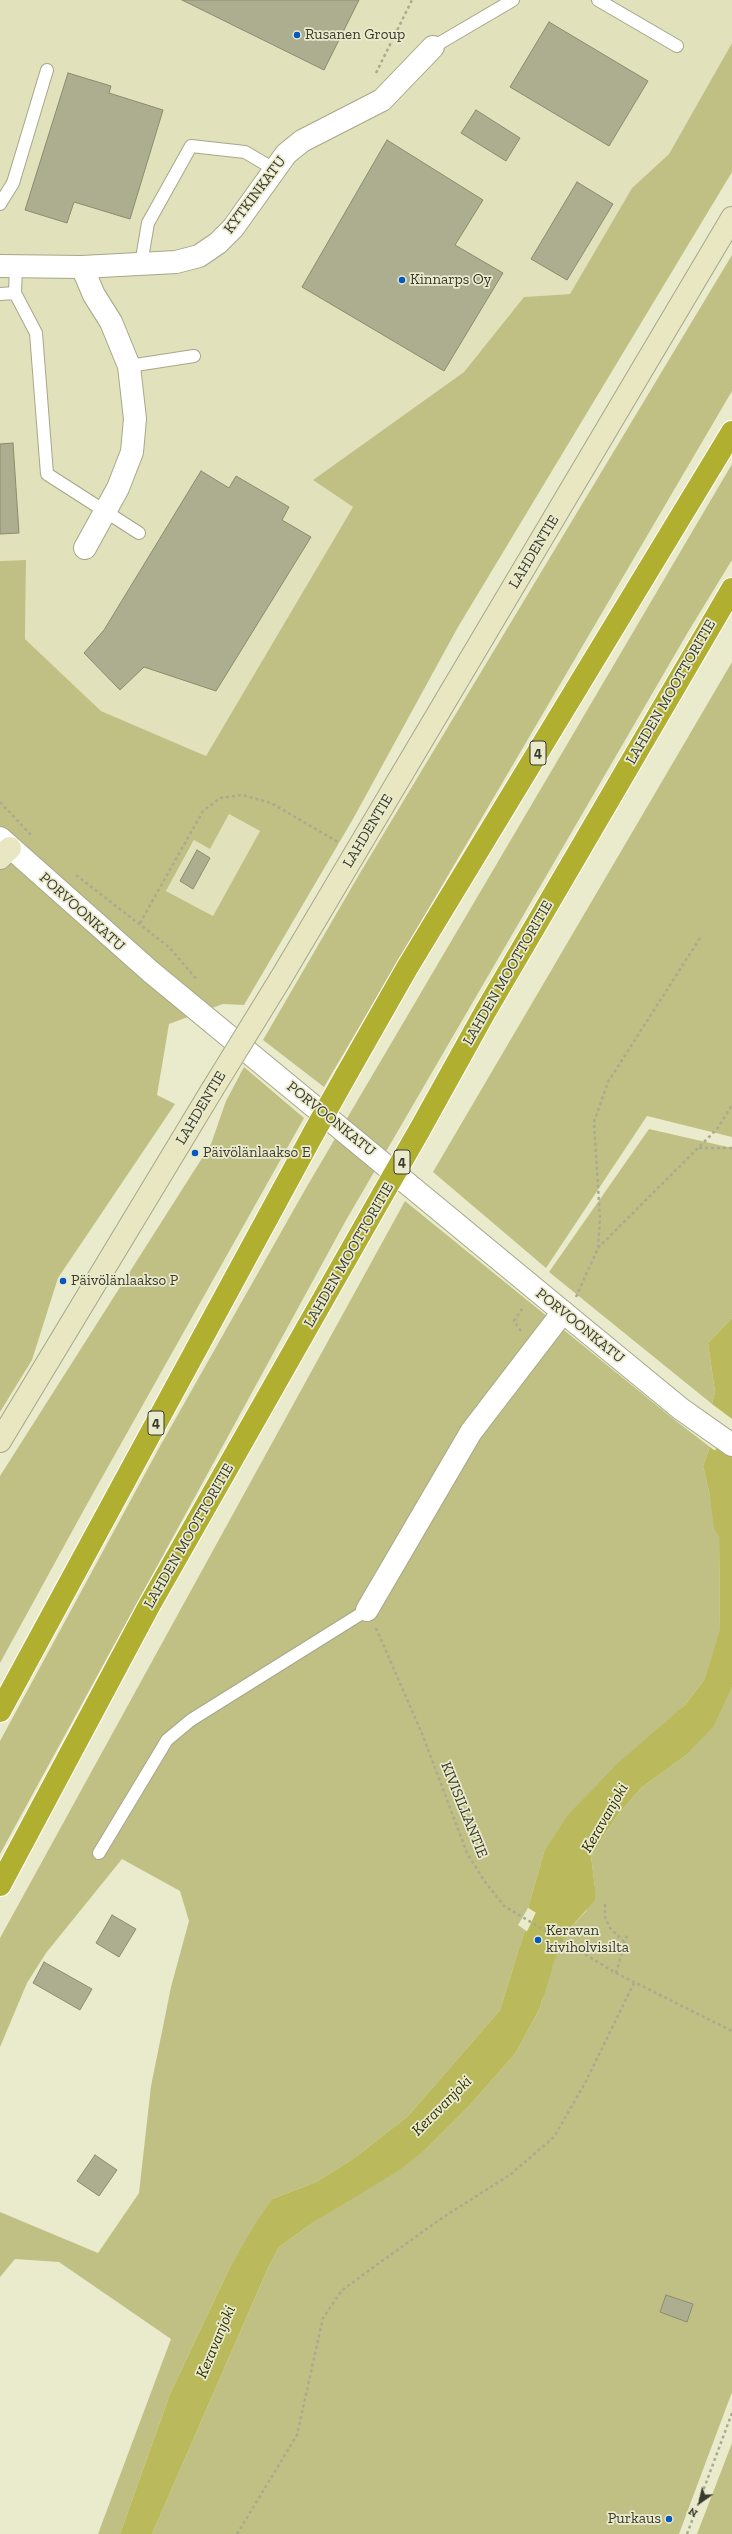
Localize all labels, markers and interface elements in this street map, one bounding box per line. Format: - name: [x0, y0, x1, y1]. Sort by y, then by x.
- place label: Rusanen Group: [305, 26, 405, 44]
- marker: Rusanen Group: [292, 30, 302, 40]
- street label: KYTKINKATU: [220, 153, 290, 237]
- place label: Kinnarps Oy: [410, 271, 491, 289]
- marker: Kinnarps Oy: [397, 275, 407, 285]
- street label: LAHDENTIE: [505, 512, 563, 592]
- street label: LAHDEN MOOTTORITIE: [622, 616, 720, 768]
- road number: 4: [530, 741, 546, 765]
- street label: LAHDENTIE: [339, 791, 397, 871]
- street label: PORVOONKATU: [36, 869, 128, 955]
- street label: LAHDEN MOOTTORITIE: [459, 897, 557, 1049]
- street label: LAHDENTIE: [172, 1068, 230, 1148]
- street label: PORVOONKATU: [283, 1078, 379, 1160]
- place label: Päivölänlaakso E: [203, 1144, 310, 1162]
- marker: Päivölänlaakso E: [190, 1148, 200, 1158]
- road number: 4: [394, 1150, 410, 1174]
- street label: LAHDEN MOOTTORITIE: [300, 1179, 398, 1331]
- place label: Päivölänlaakso P: [71, 1272, 178, 1290]
- marker: Päivölänlaakso P: [58, 1276, 68, 1286]
- street label: PORVOONKATU: [532, 1285, 628, 1367]
- road number: 4: [148, 1411, 164, 1435]
- street label: LAHDEN MOOTTORITIE: [140, 1460, 238, 1612]
- street label: KIVISILLANTIE: [437, 1759, 491, 1861]
- water label: Keravanjoki: [577, 1780, 633, 1856]
- place label: Keravan kiviholvisilta: [546, 1922, 629, 1957]
- marker: Keravan kiviholvisilta: [533, 1935, 543, 1945]
- water label: Keravanjoki: [408, 2072, 476, 2140]
- water label: Keravanjoki: [192, 2303, 240, 2381]
- north arrow: [680, 2482, 720, 2522]
- text: N: [686, 2505, 700, 2520]
- place label: Purkaus: [608, 2510, 661, 2528]
- marker: Purkaus: [664, 2514, 674, 2524]

